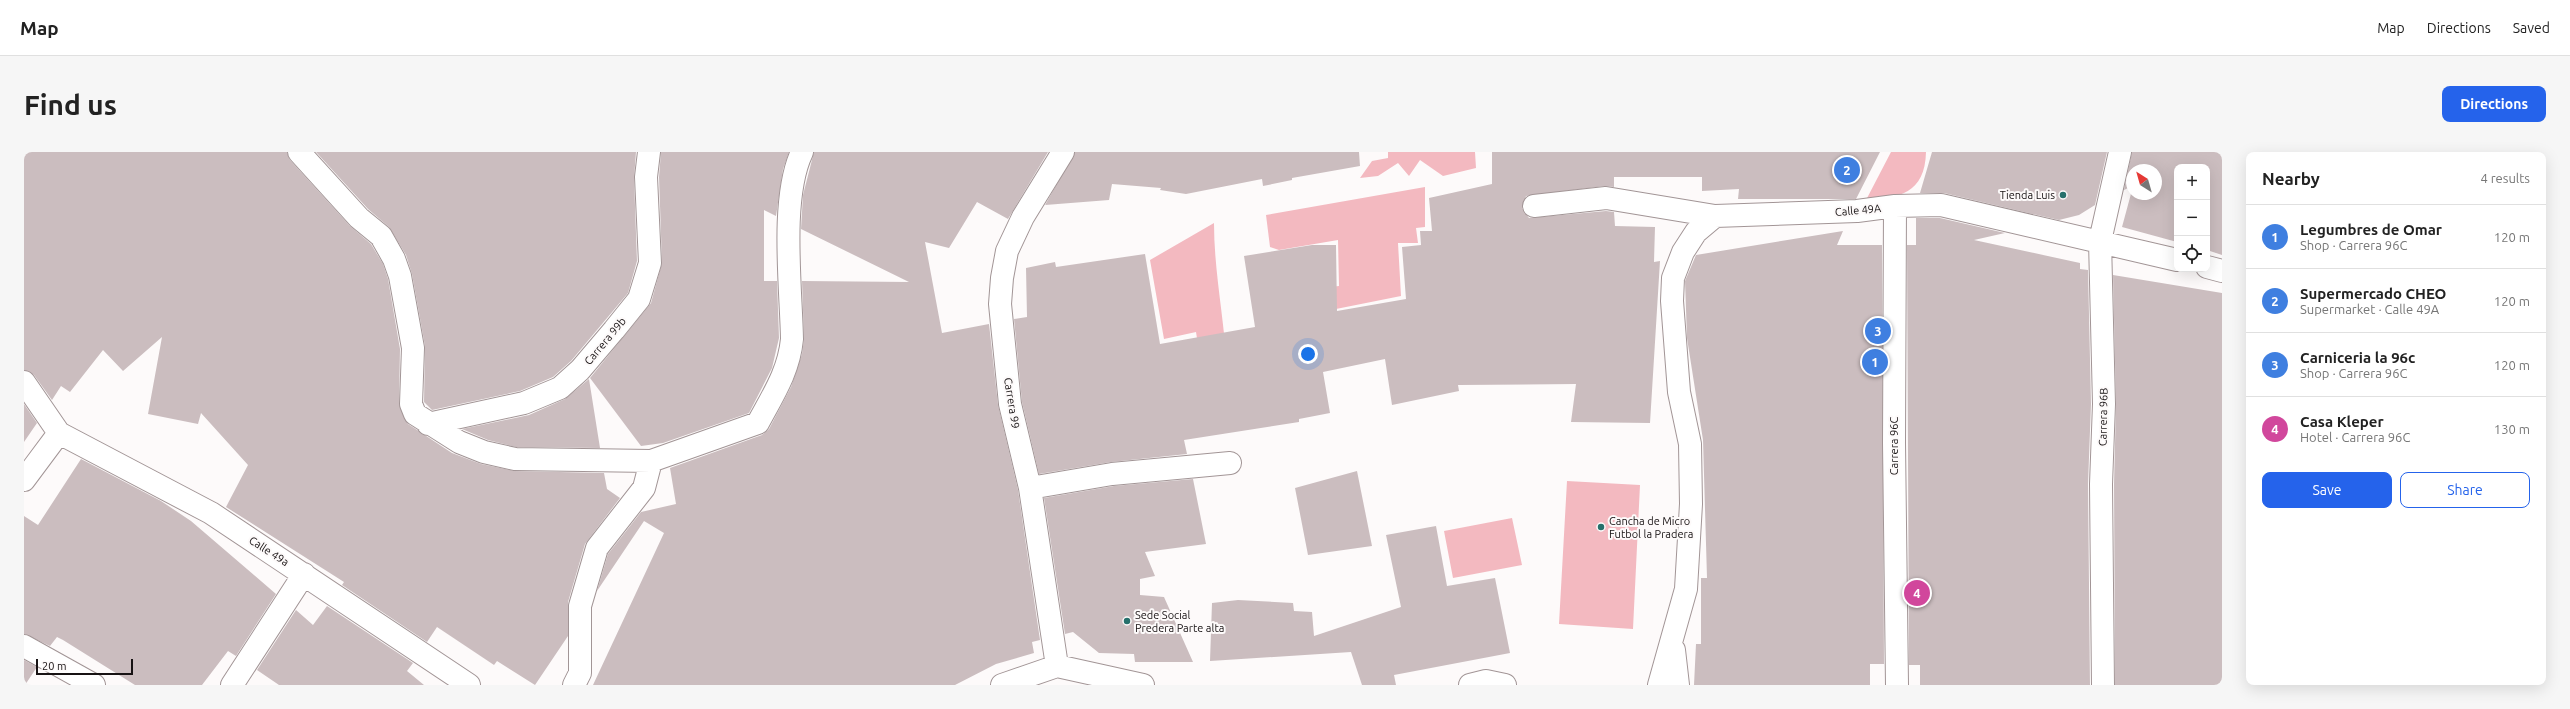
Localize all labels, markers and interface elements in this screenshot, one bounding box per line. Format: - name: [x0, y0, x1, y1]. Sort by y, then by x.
- text: Map: [20, 17, 59, 39]
- text: Map: [2377, 20, 2405, 36]
- text: Directions: [2427, 20, 2491, 36]
- text: Saved: [2513, 20, 2550, 36]
- button: Directions: [2442, 86, 2546, 122]
- text: Find us: [24, 89, 117, 120]
- pin: 2: [1834, 155, 1860, 185]
- north arrow: [2126, 164, 2162, 200]
- map controls: [2174, 164, 2210, 272]
- button: +: [2174, 164, 2210, 200]
- text: Nearby: [2262, 169, 2320, 188]
- text: 4 results: [2480, 171, 2530, 185]
- place label: Tienda Luis: [2000, 189, 2055, 201]
- marker: Tienda Luis: [2058, 190, 2068, 200]
- button: −: [2174, 200, 2210, 236]
- street label: Calle 49A: [1834, 202, 1882, 218]
- text: Legumbres de Omar: [2300, 221, 2442, 238]
- text: 1: [2271, 230, 2279, 244]
- text: 120 m: [2494, 230, 2530, 244]
- button: locate: [2174, 236, 2210, 272]
- text: Shop · Carrera 96C: [2300, 238, 2407, 252]
- text: Supermercado CHEO: [2300, 285, 2446, 302]
- text: 2: [2271, 294, 2279, 308]
- text: 120 m: [2494, 294, 2530, 308]
- text: Supermarket · Calle 49A: [2300, 302, 2439, 316]
- street label: Carrera 99b: [582, 315, 628, 367]
- pin: 3: [1865, 316, 1891, 346]
- your location: [1298, 344, 1318, 364]
- pin: 1: [1862, 347, 1888, 377]
- text: Carniceria la 96c: [2300, 349, 2415, 366]
- text: 3: [2271, 358, 2279, 372]
- text: 120 m: [2494, 358, 2530, 372]
- text: Shop · Carrera 96C: [2300, 366, 2407, 380]
- street label: Carrera 99: [1002, 377, 1022, 429]
- street label: Carrera 96B: [2096, 388, 2110, 446]
- text: Casa Kleper: [2300, 413, 2384, 430]
- street label: Carrera 96C: [1888, 417, 1900, 475]
- text: 4: [2271, 422, 2279, 436]
- text: 130 m: [2494, 422, 2530, 436]
- text: Hotel · Carrera 96C: [2300, 430, 2410, 444]
- button: Save: [2262, 472, 2392, 508]
- button: Share: [2400, 472, 2530, 508]
- place label: Cancha de Micro Futbol la Pradera: [1609, 515, 1693, 540]
- marker: Cancha de Micro Futbol la Pradera: [1596, 522, 1606, 532]
- street label: Calle 49a: [247, 534, 291, 568]
- pin: 4: [1904, 578, 1930, 608]
- place label: Sede Social Predera Parte alta: [1135, 609, 1224, 634]
- marker: Sede Social Predera Parte alta: [1122, 616, 1132, 626]
- scale bar: [36, 657, 133, 676]
- text: 20 m: [42, 660, 66, 672]

